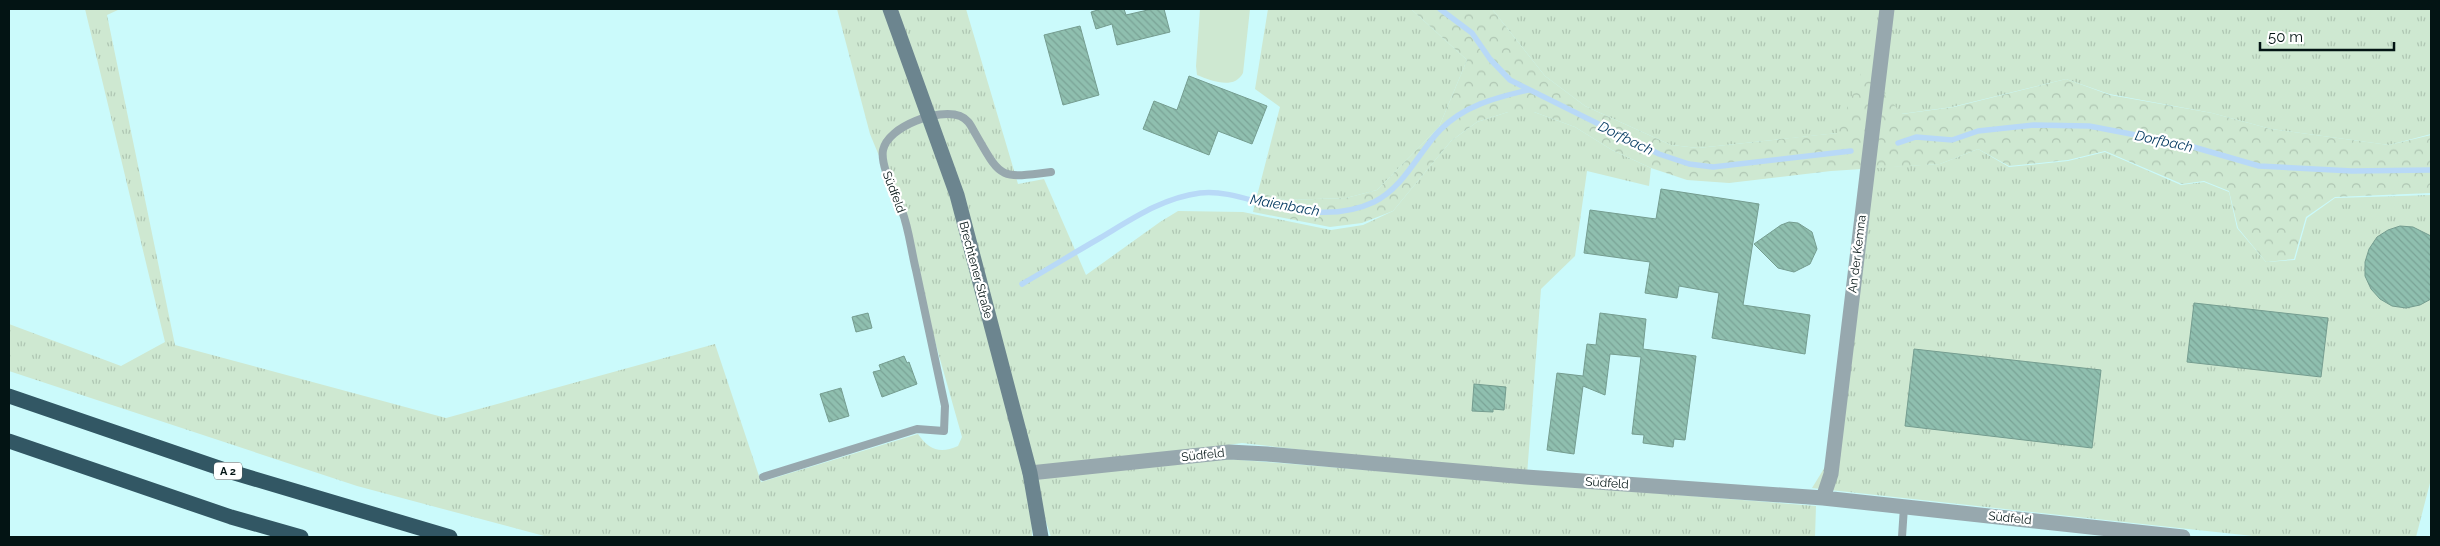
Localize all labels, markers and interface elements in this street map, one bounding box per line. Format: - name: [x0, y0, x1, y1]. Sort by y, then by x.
- scale bar: [2260, 20, 2394, 52]
- text: 50 m: [2268, 28, 2303, 46]
- water label: Dorfbach: [1596, 118, 1656, 158]
- water label: Dorfbach: [2134, 127, 2195, 155]
- street label: Südfeld: [880, 169, 908, 215]
- water label: Maienbach: [1249, 191, 1321, 219]
- street label: An der Kemna: [1845, 214, 1869, 294]
- street label: Brechtener Straße: [956, 220, 996, 320]
- street label: Südfeld: [1181, 446, 1225, 464]
- road number: A 2: [214, 462, 242, 480]
- street label: Südfeld: [1585, 475, 1629, 491]
- street label: Südfeld: [1988, 509, 2032, 527]

